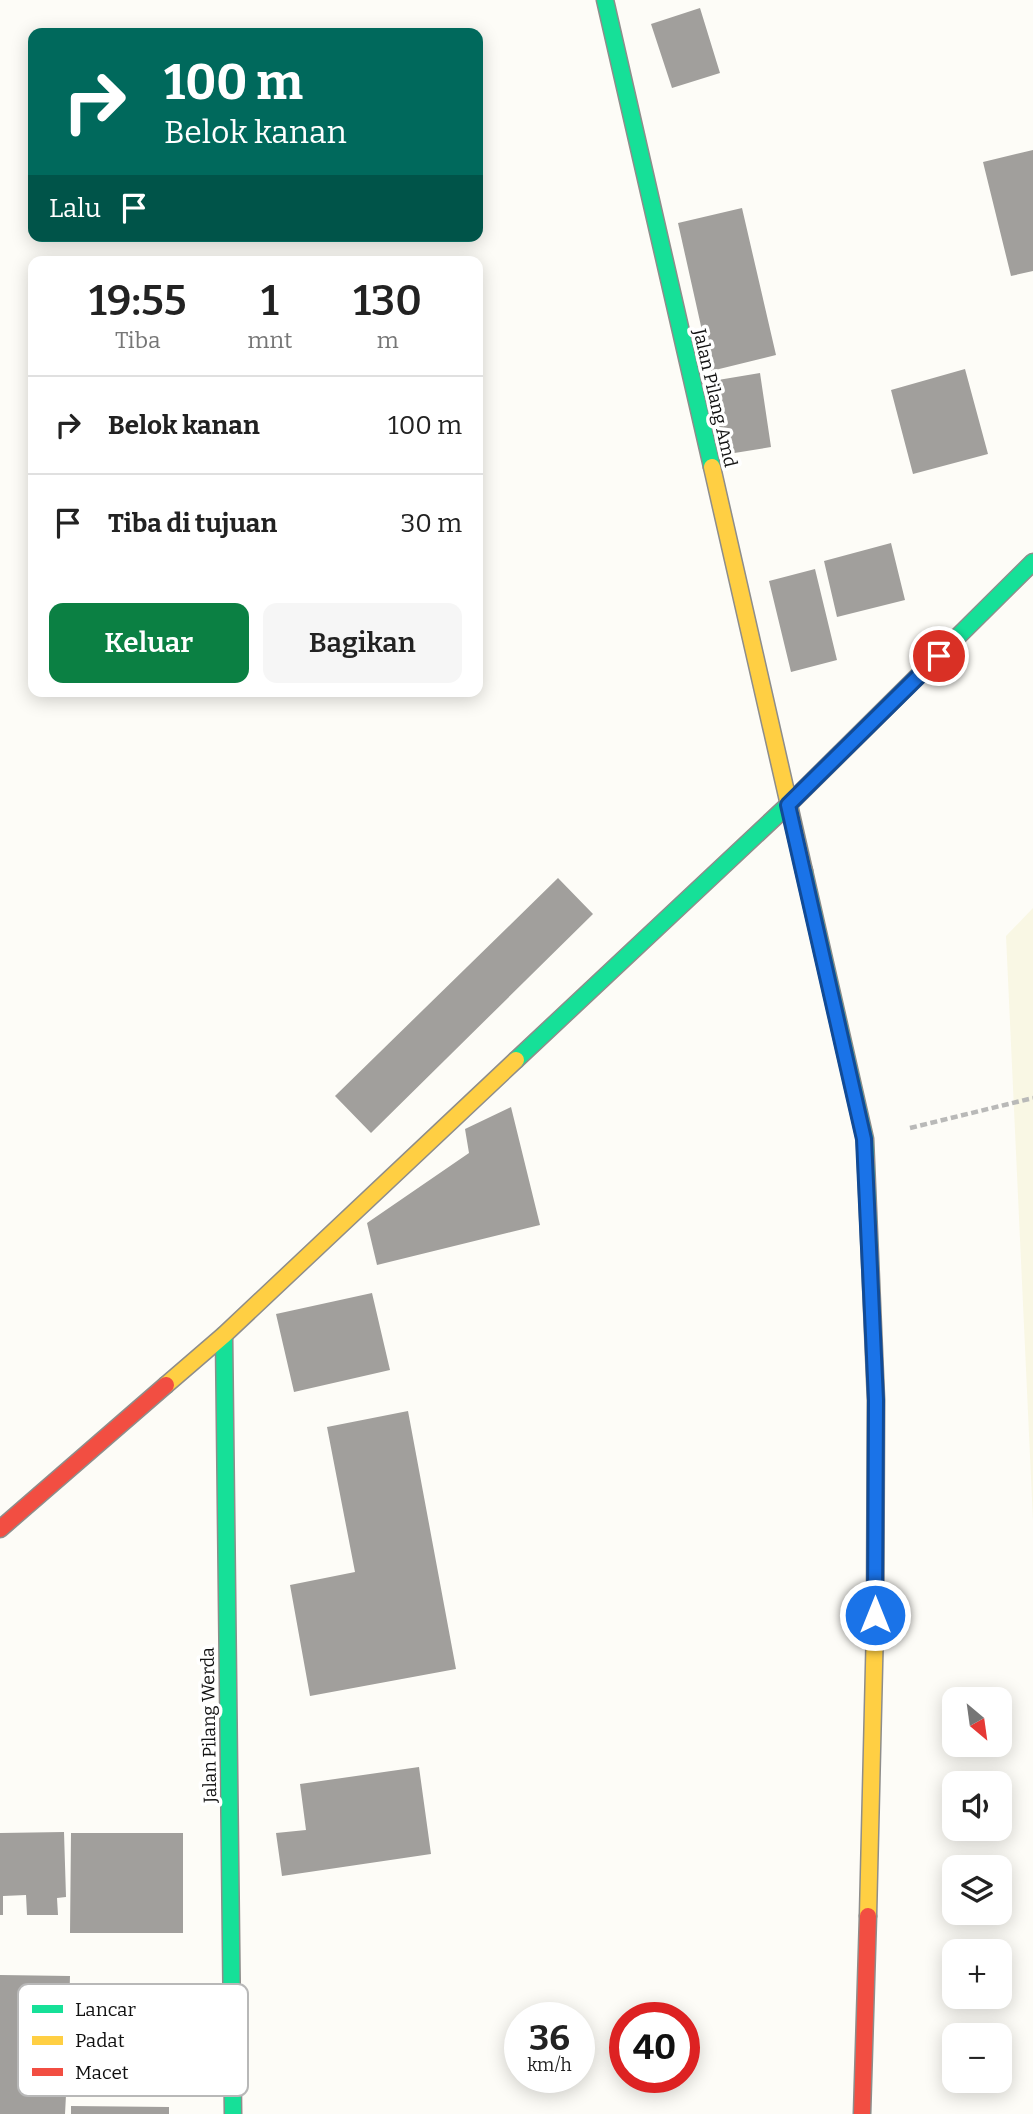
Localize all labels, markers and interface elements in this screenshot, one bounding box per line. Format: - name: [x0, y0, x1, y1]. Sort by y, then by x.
- text: 100 m: [164, 53, 303, 112]
- icon: right: [49, 56, 140, 147]
- text: Belok kanan: [164, 113, 347, 151]
- icon: arrive: [115, 189, 153, 227]
- text: Lalu: [49, 193, 101, 224]
- text: 19:55: [89, 276, 187, 326]
- text: 1: [261, 276, 279, 326]
- text: 130: [353, 276, 422, 326]
- text: Tiba: [115, 326, 161, 354]
- text: mnt: [248, 326, 292, 354]
- text: m: [377, 326, 399, 354]
- street label: Jalan Pilang Amd: [688, 326, 742, 470]
- icon: right: [49, 406, 87, 444]
- text: Belok kanan: [108, 410, 260, 441]
- text: 100 m: [388, 410, 462, 441]
- icon: arrive: [49, 504, 87, 542]
- text: Tiba di tujuan: [108, 508, 277, 539]
- text: 30 m: [401, 508, 462, 539]
- button: Keluar: [49, 603, 249, 683]
- button: Bagikan: [263, 603, 462, 683]
- pin: [909, 626, 969, 686]
- icon: arrive: [920, 637, 958, 675]
- position arrow: [838, 1578, 912, 1652]
- street label: Jalan Pilang Werda: [197, 1647, 221, 1804]
- north arrow: [942, 1687, 1012, 1757]
- map controls: [942, 1687, 1012, 2093]
- button: sound: [942, 1771, 1012, 1841]
- button: layers: [942, 1855, 1012, 1925]
- button: +: [942, 1939, 1012, 2009]
- legend: [18, 1984, 248, 2096]
- text: Lancar: [75, 1998, 136, 2021]
- speed limit sign: 40: [609, 2002, 700, 2093]
- text: 36: [529, 2017, 570, 2059]
- button: −: [942, 2023, 1012, 2093]
- text: Padat: [75, 2029, 125, 2052]
- text: km/h: [527, 2054, 572, 2076]
- text: Macet: [75, 2061, 129, 2084]

